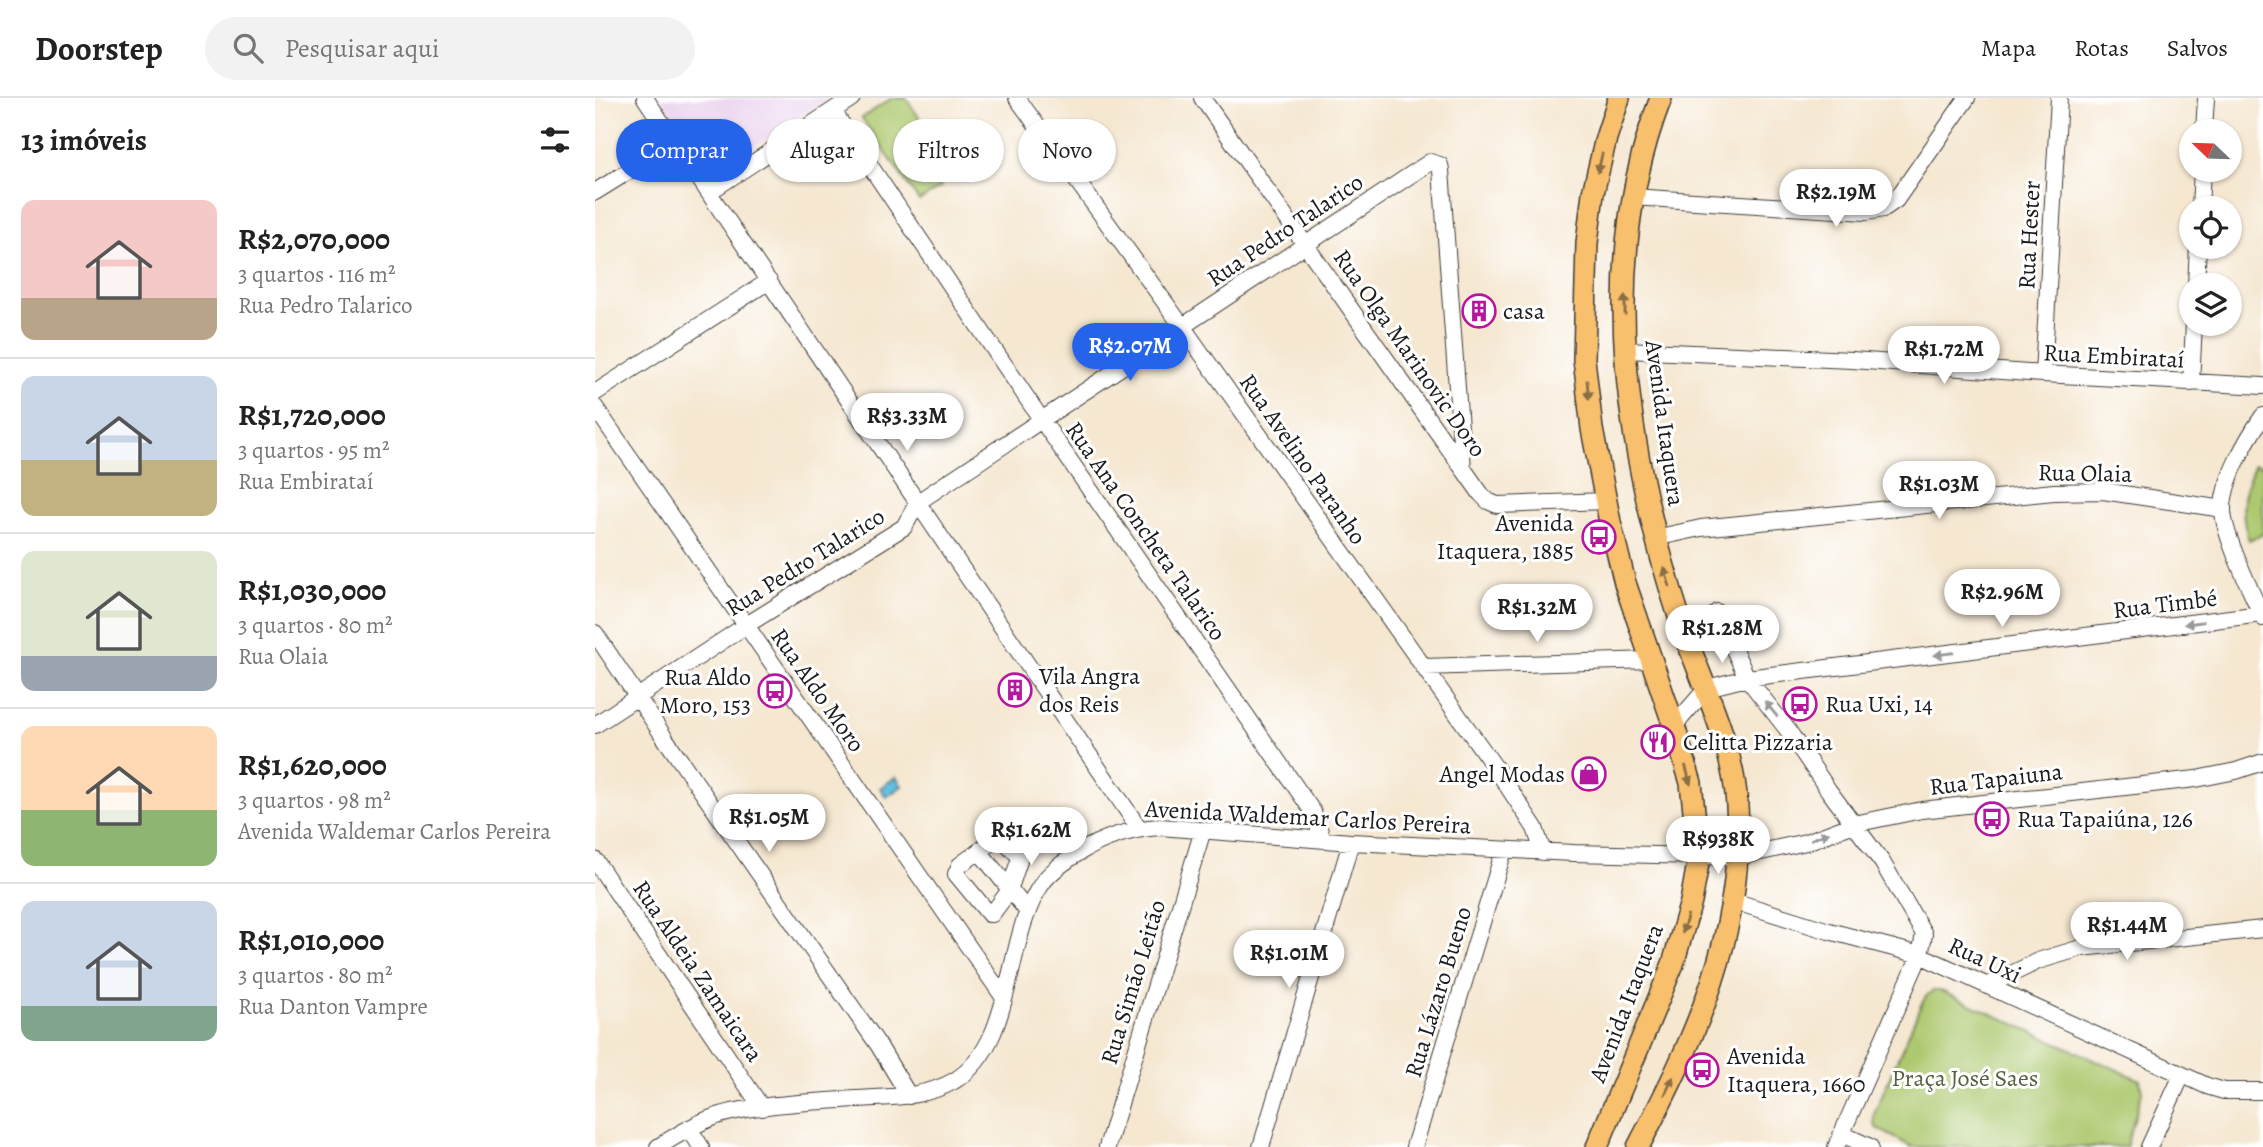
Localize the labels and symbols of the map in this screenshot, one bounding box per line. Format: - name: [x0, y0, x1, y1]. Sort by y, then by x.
- north arrow: [2179, 119, 2242, 182]
- one-way arrow: [1594, 153, 1605, 175]
- street label: Rua Pedro Talarico: [1201, 166, 1369, 294]
- pin: R$2.19M: [1771, 170, 1901, 229]
- street label: Rua Hester: [2010, 180, 2048, 290]
- street label: Rua Olga Marinovic Doro: [1326, 243, 1494, 463]
- building icon: casa: [1460, 292, 1498, 330]
- one-way arrow: [1619, 294, 1631, 316]
- place label: casa: [1503, 295, 1546, 327]
- pin: R$2.07M: [1065, 324, 1195, 383]
- pin: R$1.72M: [1879, 327, 2009, 386]
- street label: Rua Embirataí: [2043, 336, 2185, 376]
- street label: Avenida Itaquera: [1637, 337, 1693, 509]
- street label: Rua Avelino Paranho: [1232, 367, 1374, 551]
- one-way arrow: [1582, 379, 1593, 401]
- pin: R$3.33M: [842, 394, 972, 453]
- street label: Rua Ana Concheta Talarico: [1058, 415, 1234, 647]
- street label: Rua Olaia: [2037, 456, 2133, 490]
- pin: R$1.03M: [1874, 462, 2004, 521]
- street label: Rua Pedro Talarico: [719, 500, 891, 624]
- place label: Avenida Itaquera, 1885: [1437, 507, 1575, 567]
- bus stop icon: Avenida Itaquera, 1885: [1580, 518, 1618, 556]
- one-way arrow: [1662, 567, 1672, 588]
- pin: R$2.96M: [1937, 570, 2067, 629]
- street label: Rua Timbé: [2111, 582, 2219, 626]
- pin: R$1.32M: [1472, 584, 1602, 644]
- pin: R$1.28M: [1657, 606, 1787, 665]
- one-way arrow: [2183, 618, 2205, 629]
- street label: Rua Aldo Moro: [763, 622, 873, 758]
- one-way arrow: [1933, 648, 1955, 659]
- place label: Vila Angra dos Reis: [1038, 660, 1141, 720]
- place label: Rua Aldo Moro, 153: [659, 661, 751, 721]
- building icon: Vila Angra dos Reis: [996, 671, 1034, 709]
- bus stop icon: Rua Aldo Moro, 153: [756, 672, 794, 710]
- bus stop icon: Rua Uxi, 14: [1781, 685, 1819, 723]
- place label: Rua Uxi, 14: [1825, 688, 1933, 720]
- one-way arrow: [1764, 700, 1779, 718]
- restaurant icon: Celitta Pizzaria: [1639, 723, 1677, 761]
- place label: Celitta Pizzaria: [1683, 726, 1834, 758]
- shop icon: Angel Modas: [1570, 755, 1608, 793]
- street label: Rua Tapaiuna: [1928, 755, 2065, 803]
- place label: Angel Modas: [1438, 758, 1565, 790]
- one-way arrow: [1684, 764, 1694, 785]
- street label: Avenida Waldemar Carlos Pereira: [1143, 792, 1473, 842]
- pin: R$1.05M: [704, 794, 834, 854]
- bus stop icon: Rua Tapaiúna, 126: [1973, 800, 2011, 838]
- place label: Rua Tapaiúna, 126: [2017, 803, 2193, 835]
- pin: R$1.62M: [966, 808, 1096, 867]
- pin: R$938K: [1661, 816, 1775, 876]
- one-way arrow: [1810, 831, 1831, 842]
- street label: Rua Aldeia Zamaicara: [625, 874, 771, 1069]
- street label: Rua Simão Leitão: [1093, 896, 1173, 1068]
- pin: R$1.44M: [2062, 902, 2192, 962]
- street label: Rua Lázaro Bueno: [1397, 903, 1479, 1081]
- one-way arrow: [1679, 914, 1689, 935]
- street label: Avenida Itaquera: [1581, 918, 1671, 1088]
- street label: Rua Uxi: [1943, 929, 2027, 991]
- pin: R$1.01M: [1224, 930, 1354, 990]
- place label: Avenida Itaquera, 1660: [1726, 1040, 1866, 1100]
- bus stop icon: Avenida Itaquera, 1660: [1683, 1051, 1721, 1089]
- park label: Praça José Saes: [1892, 1062, 2038, 1094]
- one-way arrow: [1663, 1076, 1675, 1096]

